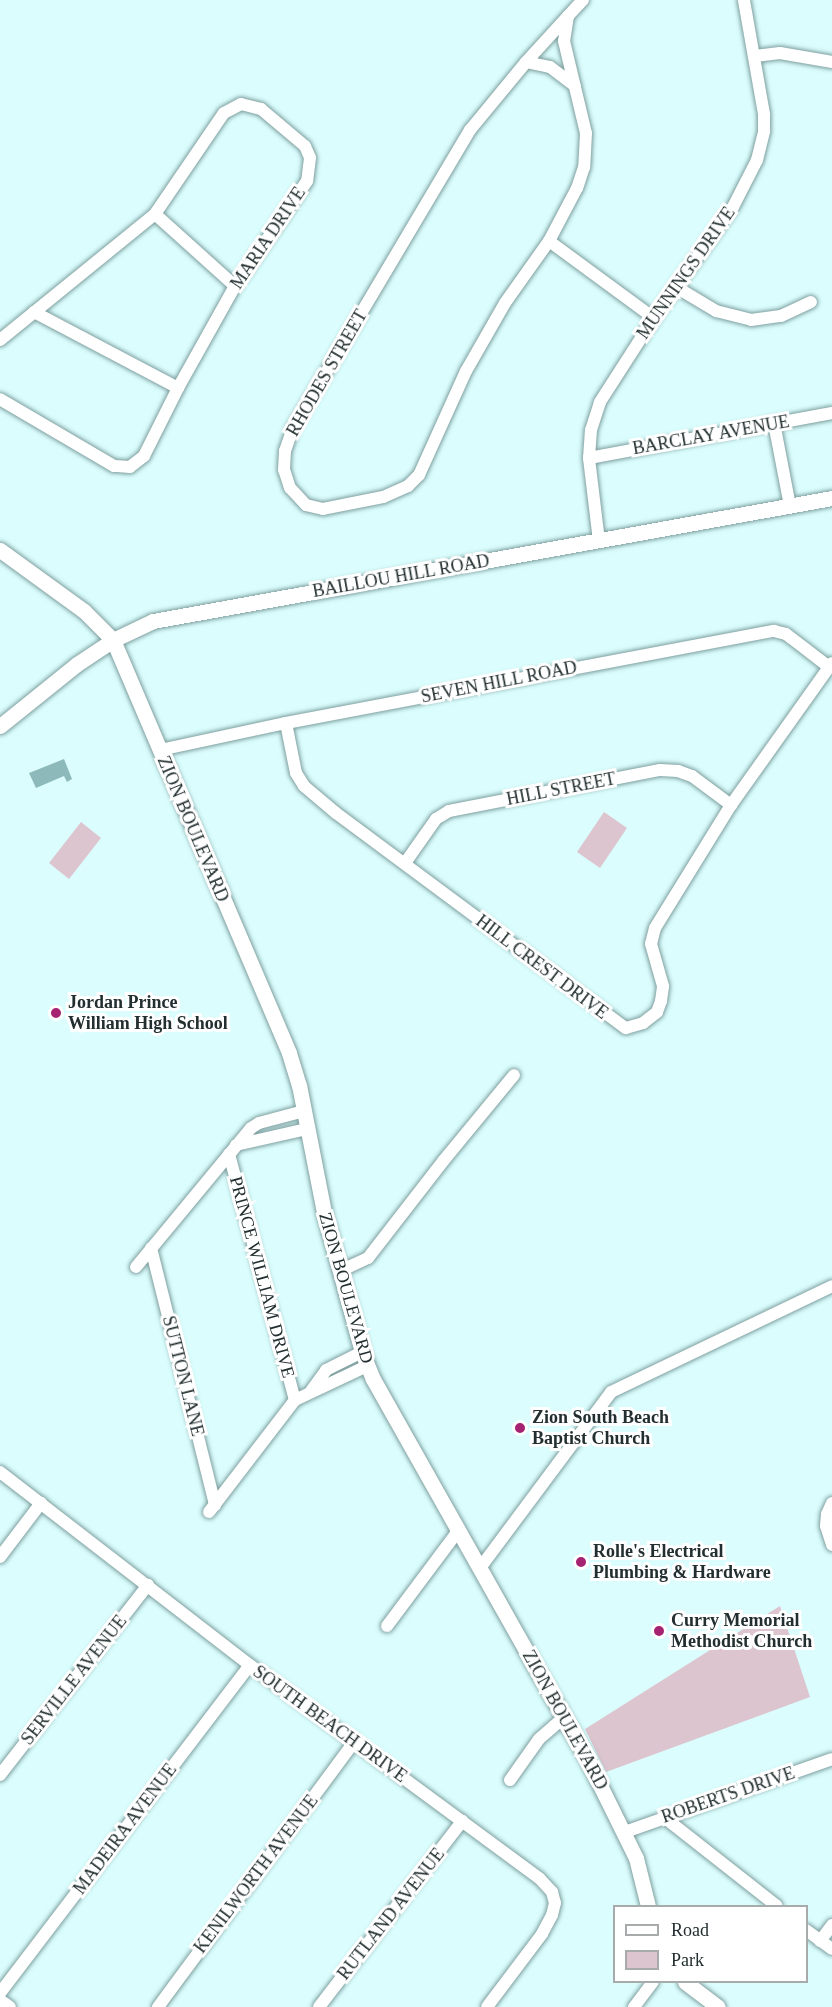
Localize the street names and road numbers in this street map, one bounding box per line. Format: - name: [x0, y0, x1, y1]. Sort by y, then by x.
- street label: MARIA DRIVE: [226, 182, 310, 294]
- street label: MUNNINGS DRIVE: [632, 203, 740, 343]
- street label: RHODES STREET: [282, 306, 372, 440]
- street label: BARCLAY AVENUE: [630, 410, 792, 460]
- street label: BAILLOU HILL ROAD: [311, 550, 491, 602]
- street label: SEVEN HILL ROAD: [419, 656, 579, 708]
- street label: ZION BOULEVARD: [153, 753, 233, 905]
- street label: HILL STREET: [504, 768, 618, 810]
- street label: HILL CREST DRIVE: [471, 910, 613, 1024]
- street label: PRINCE WILLIAM DRIVE: [225, 1174, 299, 1380]
- street label: ZION BOULEVARD: [314, 1210, 378, 1366]
- street label: SUTTON LANE: [158, 1314, 208, 1438]
- street label: SERVILLE AVENUE: [16, 1610, 132, 1750]
- street label: ZION BOULEVARD: [518, 1646, 612, 1794]
- street label: SOUTH BEACH DRIVE: [249, 1661, 411, 1787]
- street label: MADEIRA AVENUE: [68, 1759, 182, 1899]
- street label: ROBERTS DRIVE: [659, 1762, 797, 1828]
- street label: KENILWORTH AVENUE: [189, 1790, 323, 1958]
- street label: RUTLAND AVENUE: [333, 1843, 449, 1985]

